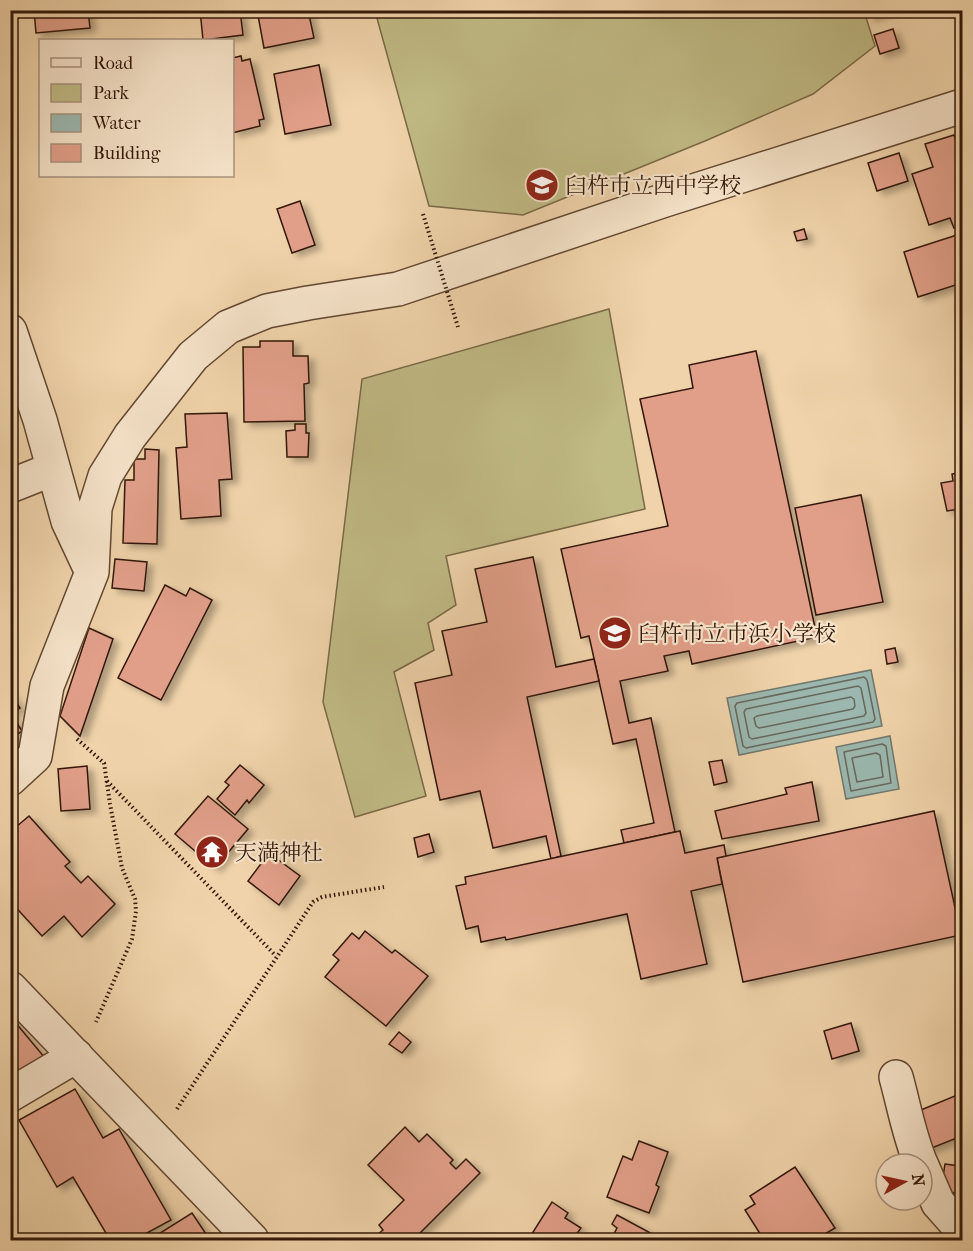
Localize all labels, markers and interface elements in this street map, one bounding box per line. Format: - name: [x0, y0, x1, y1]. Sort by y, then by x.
- legend: [39, 39, 234, 177]
- text: Road: [93, 53, 133, 74]
- text: Park: [93, 83, 130, 104]
- text: Water: [92, 113, 141, 134]
- text: Building: [93, 143, 161, 164]
- school or university icon: 臼杵市立西中学校: [524, 167, 560, 203]
- place label: 臼杵市立西中学校: [565, 173, 741, 199]
- school or university icon: 臼杵市立市浜小学校: [597, 615, 633, 651]
- place label: 臼杵市立市浜小学校: [638, 621, 836, 647]
- temple icon: 天満神社: [194, 834, 230, 870]
- place label: 天満神社: [235, 840, 323, 866]
- north arrow: [874, 1152, 934, 1212]
- text: N: [908, 1173, 929, 1188]

